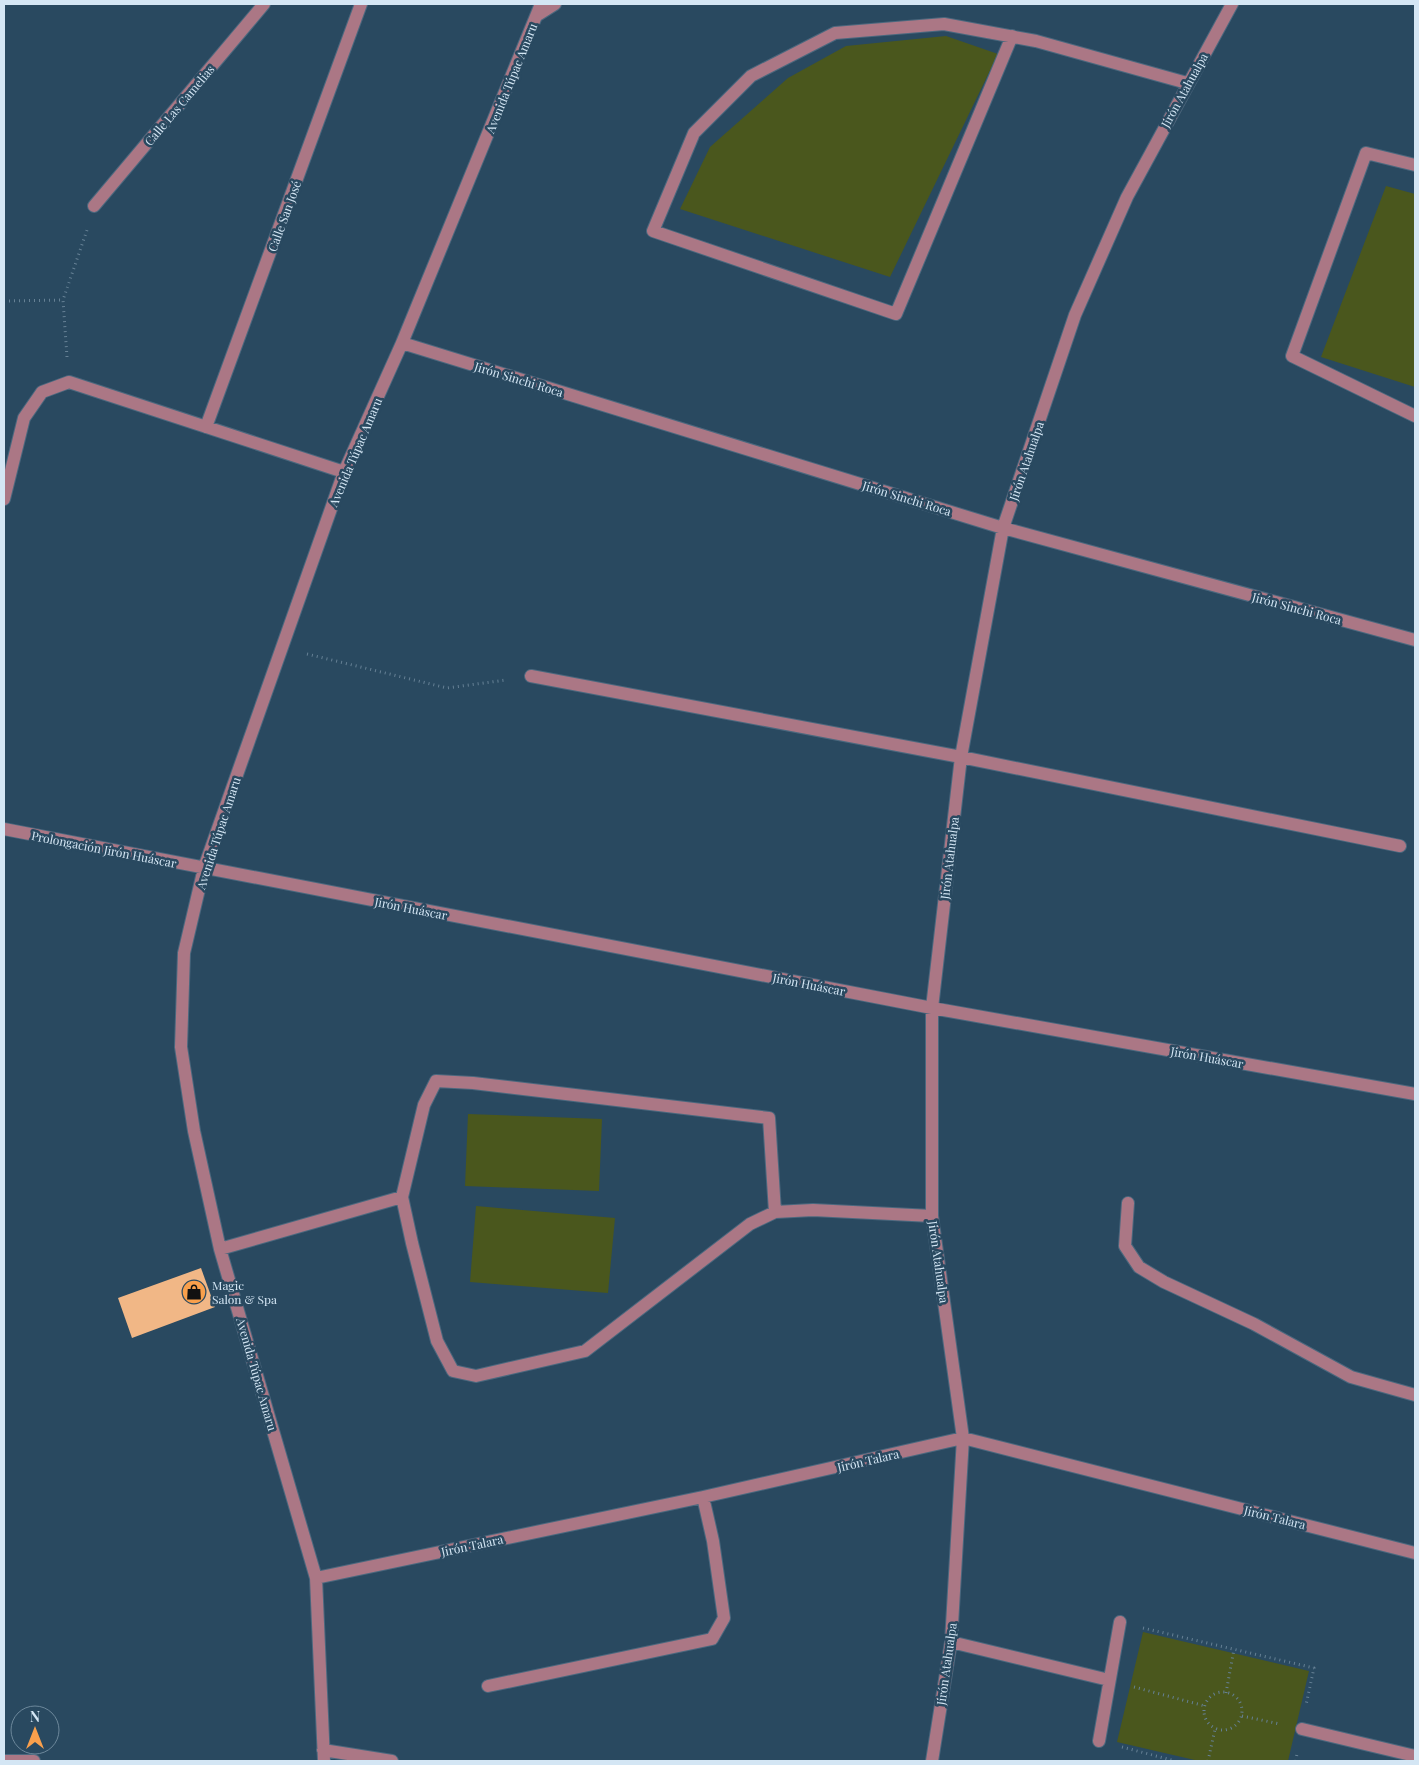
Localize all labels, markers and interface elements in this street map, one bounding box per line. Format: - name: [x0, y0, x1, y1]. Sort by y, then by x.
- street label: Avenida Túpac Amaru: [481, 21, 540, 136]
- street label: Jirón Atahualpa: [1156, 50, 1211, 131]
- street label: Calle Las Camelias: [141, 61, 217, 149]
- street label: Calle San José: [264, 178, 304, 254]
- street label: Jirón Sinchi Roca: [472, 358, 565, 400]
- street label: Avenida Túpac Amaru: [324, 395, 385, 510]
- street label: Jirón Atahualpa: [1005, 419, 1047, 504]
- street label: Jirón Sinchi Roca: [860, 477, 953, 519]
- street label: Jirón Sinchi Roca: [1250, 588, 1343, 628]
- street label: Avenida Túpac Amaru: [192, 775, 244, 892]
- street label: Jirón Atahualpa: [936, 816, 962, 901]
- street label: Prolongación Jirón Huáscar: [30, 827, 179, 871]
- street label: Jirón Huáscar: [372, 893, 449, 923]
- street label: Jirón Huáscar: [770, 969, 847, 999]
- street label: Jirón Huáscar: [1168, 1043, 1245, 1071]
- street label: Jirón Atahualpa: [925, 1219, 953, 1304]
- place label: Magic Salon & Spa: [212, 1277, 277, 1307]
- shop icon: Magic Salon & Spa: [181, 1279, 207, 1305]
- street label: Avenida Túpac Amaru: [233, 1315, 281, 1432]
- street label: Jirón Talara: [835, 1445, 900, 1475]
- street label: Jirón Talara: [1242, 1501, 1307, 1532]
- street label: Jirón Talara: [439, 1531, 504, 1560]
- street label: Jirón Atahualpa: [932, 1622, 960, 1707]
- north arrow: [10, 1705, 60, 1755]
- text: N: [30, 1707, 40, 1726]

